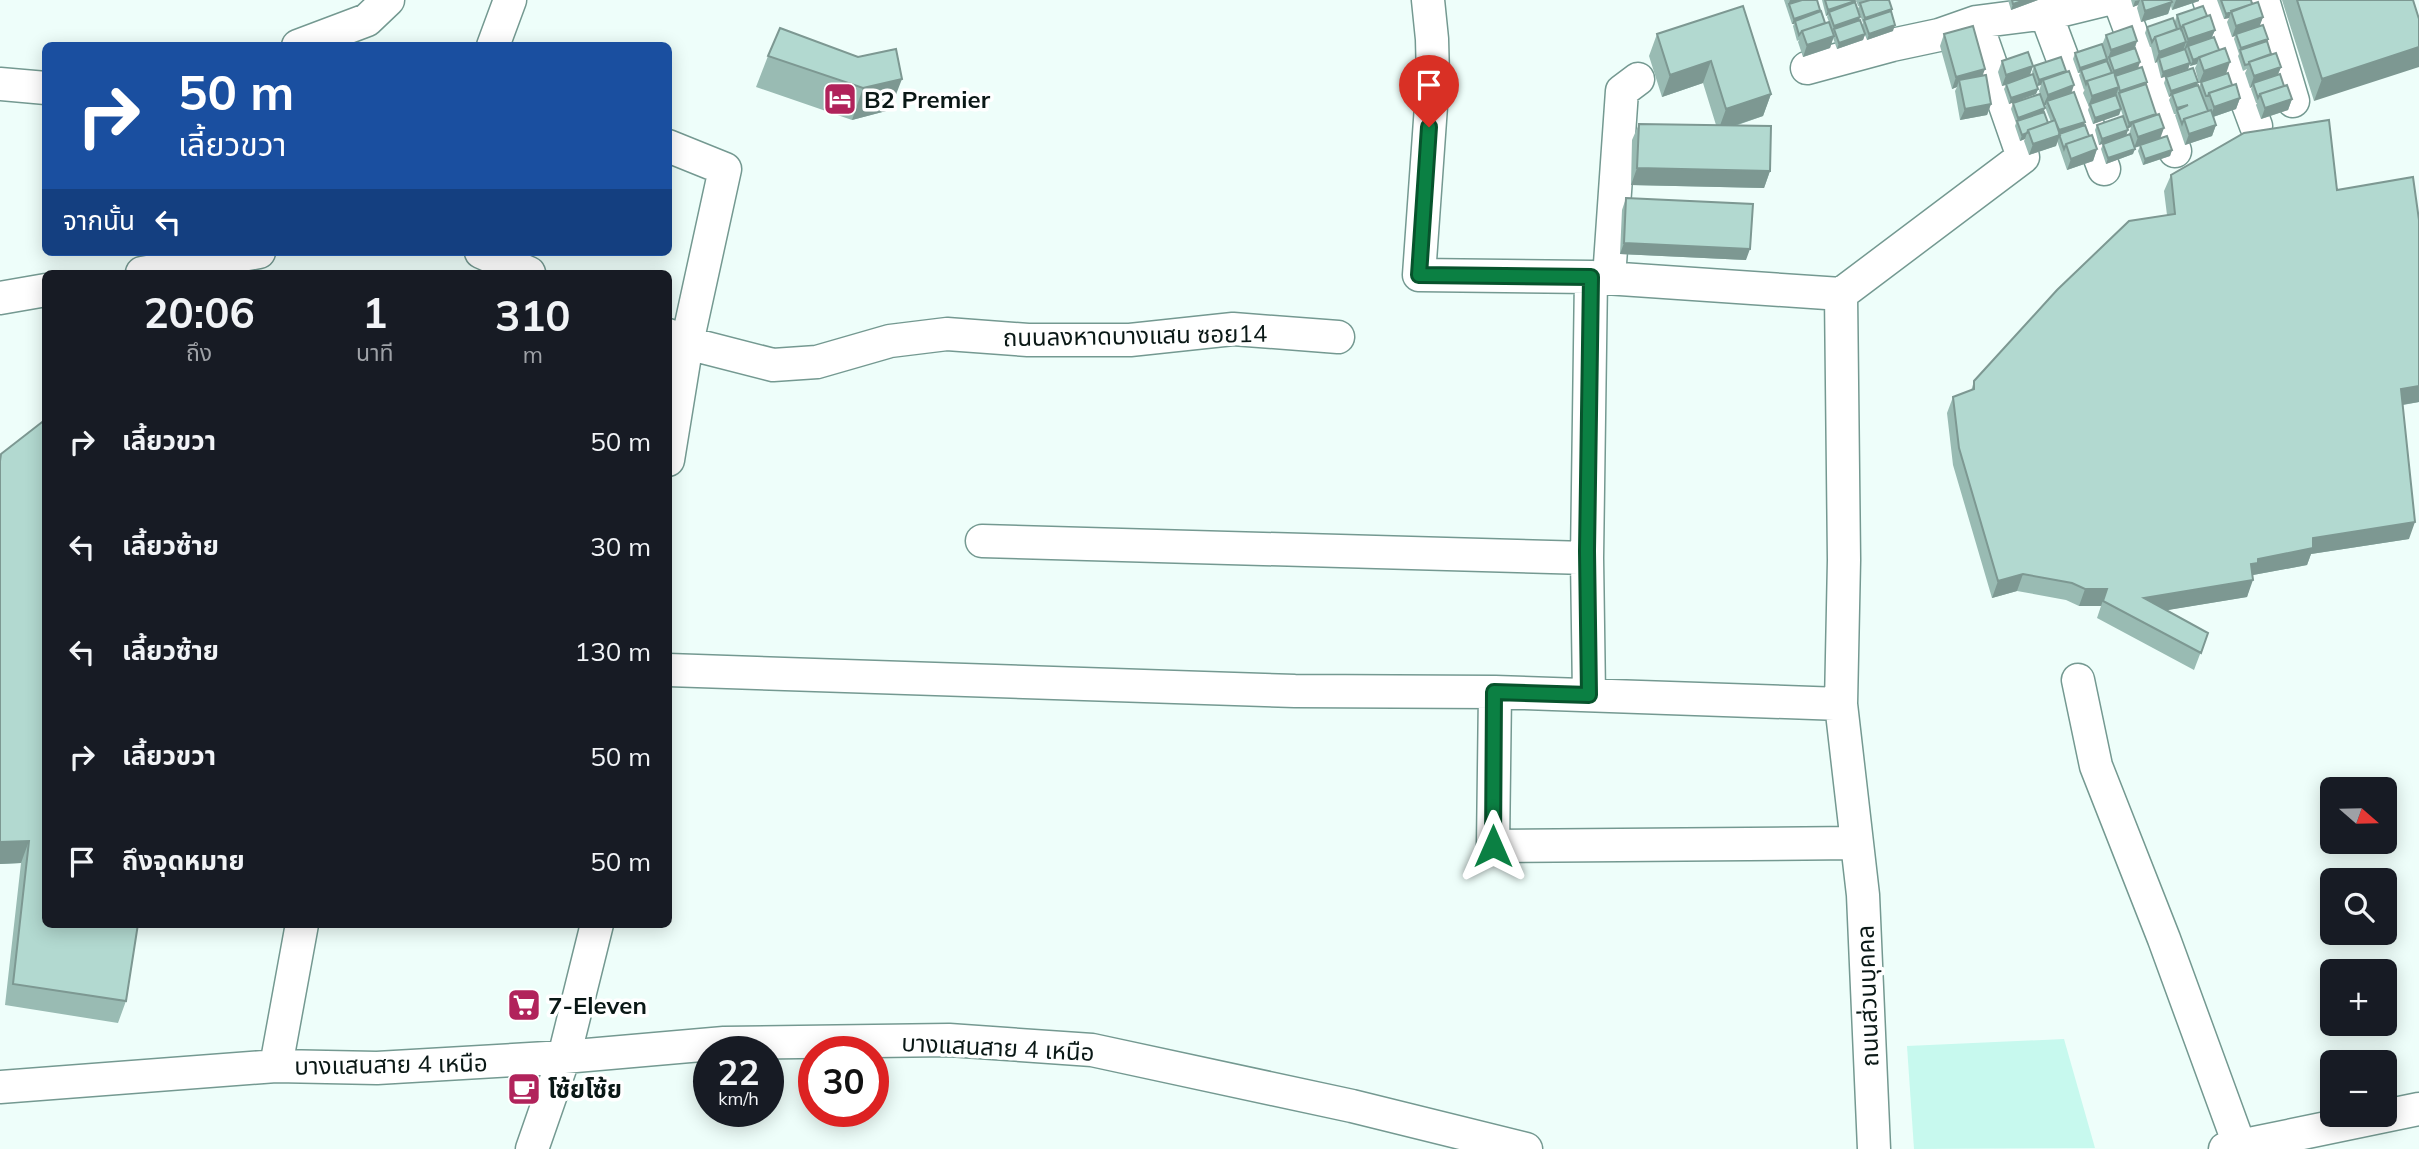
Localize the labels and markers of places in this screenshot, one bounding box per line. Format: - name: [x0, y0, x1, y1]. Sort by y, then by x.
- pin: [1399, 55, 1459, 127]
- hotel icon: B2 Premier: [821, 80, 859, 118]
- place label: B2 Premier: [864, 84, 991, 114]
- supermarket icon: 7-Eleven: [505, 986, 543, 1024]
- place label: 7-Eleven: [548, 990, 647, 1020]
- cafe icon: โซ้ยโซ้ย: [505, 1070, 543, 1108]
- place label: โซ้ยโซ้ย: [548, 1074, 622, 1104]

